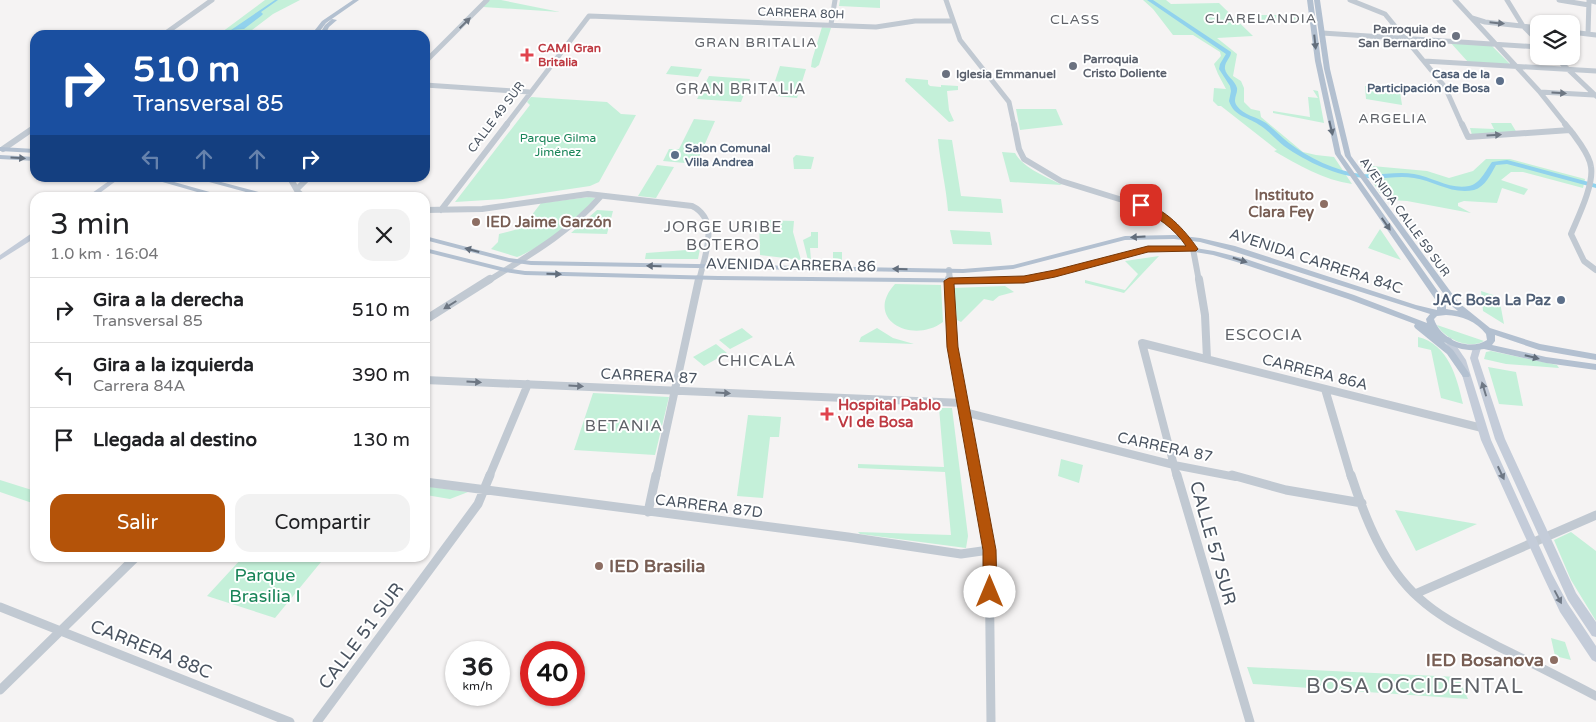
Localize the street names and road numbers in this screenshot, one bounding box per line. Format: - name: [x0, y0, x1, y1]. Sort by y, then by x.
- street label: CARRERA 80H: [757, 4, 845, 22]
- street label: CALLE 49 SUR: [465, 79, 527, 155]
- street label: AVENIDA CALLE 59 SUR: [1357, 155, 1453, 279]
- street label: AVENIDA CARRERA 84C: [1227, 225, 1405, 297]
- street label: AVENIDA CARRERA 86: [706, 255, 876, 275]
- street label: CARRERA 86A: [1260, 350, 1370, 394]
- street label: CARRERA 87: [600, 364, 698, 388]
- street label: CARRERA 87: [1116, 428, 1214, 466]
- street label: CALLE 57 SUR: [1185, 479, 1241, 607]
- street label: CARRERA 87D: [654, 490, 764, 522]
- street label: CALLE 51 SUR: [314, 578, 408, 694]
- street label: CARRERA 88C: [87, 615, 215, 683]

